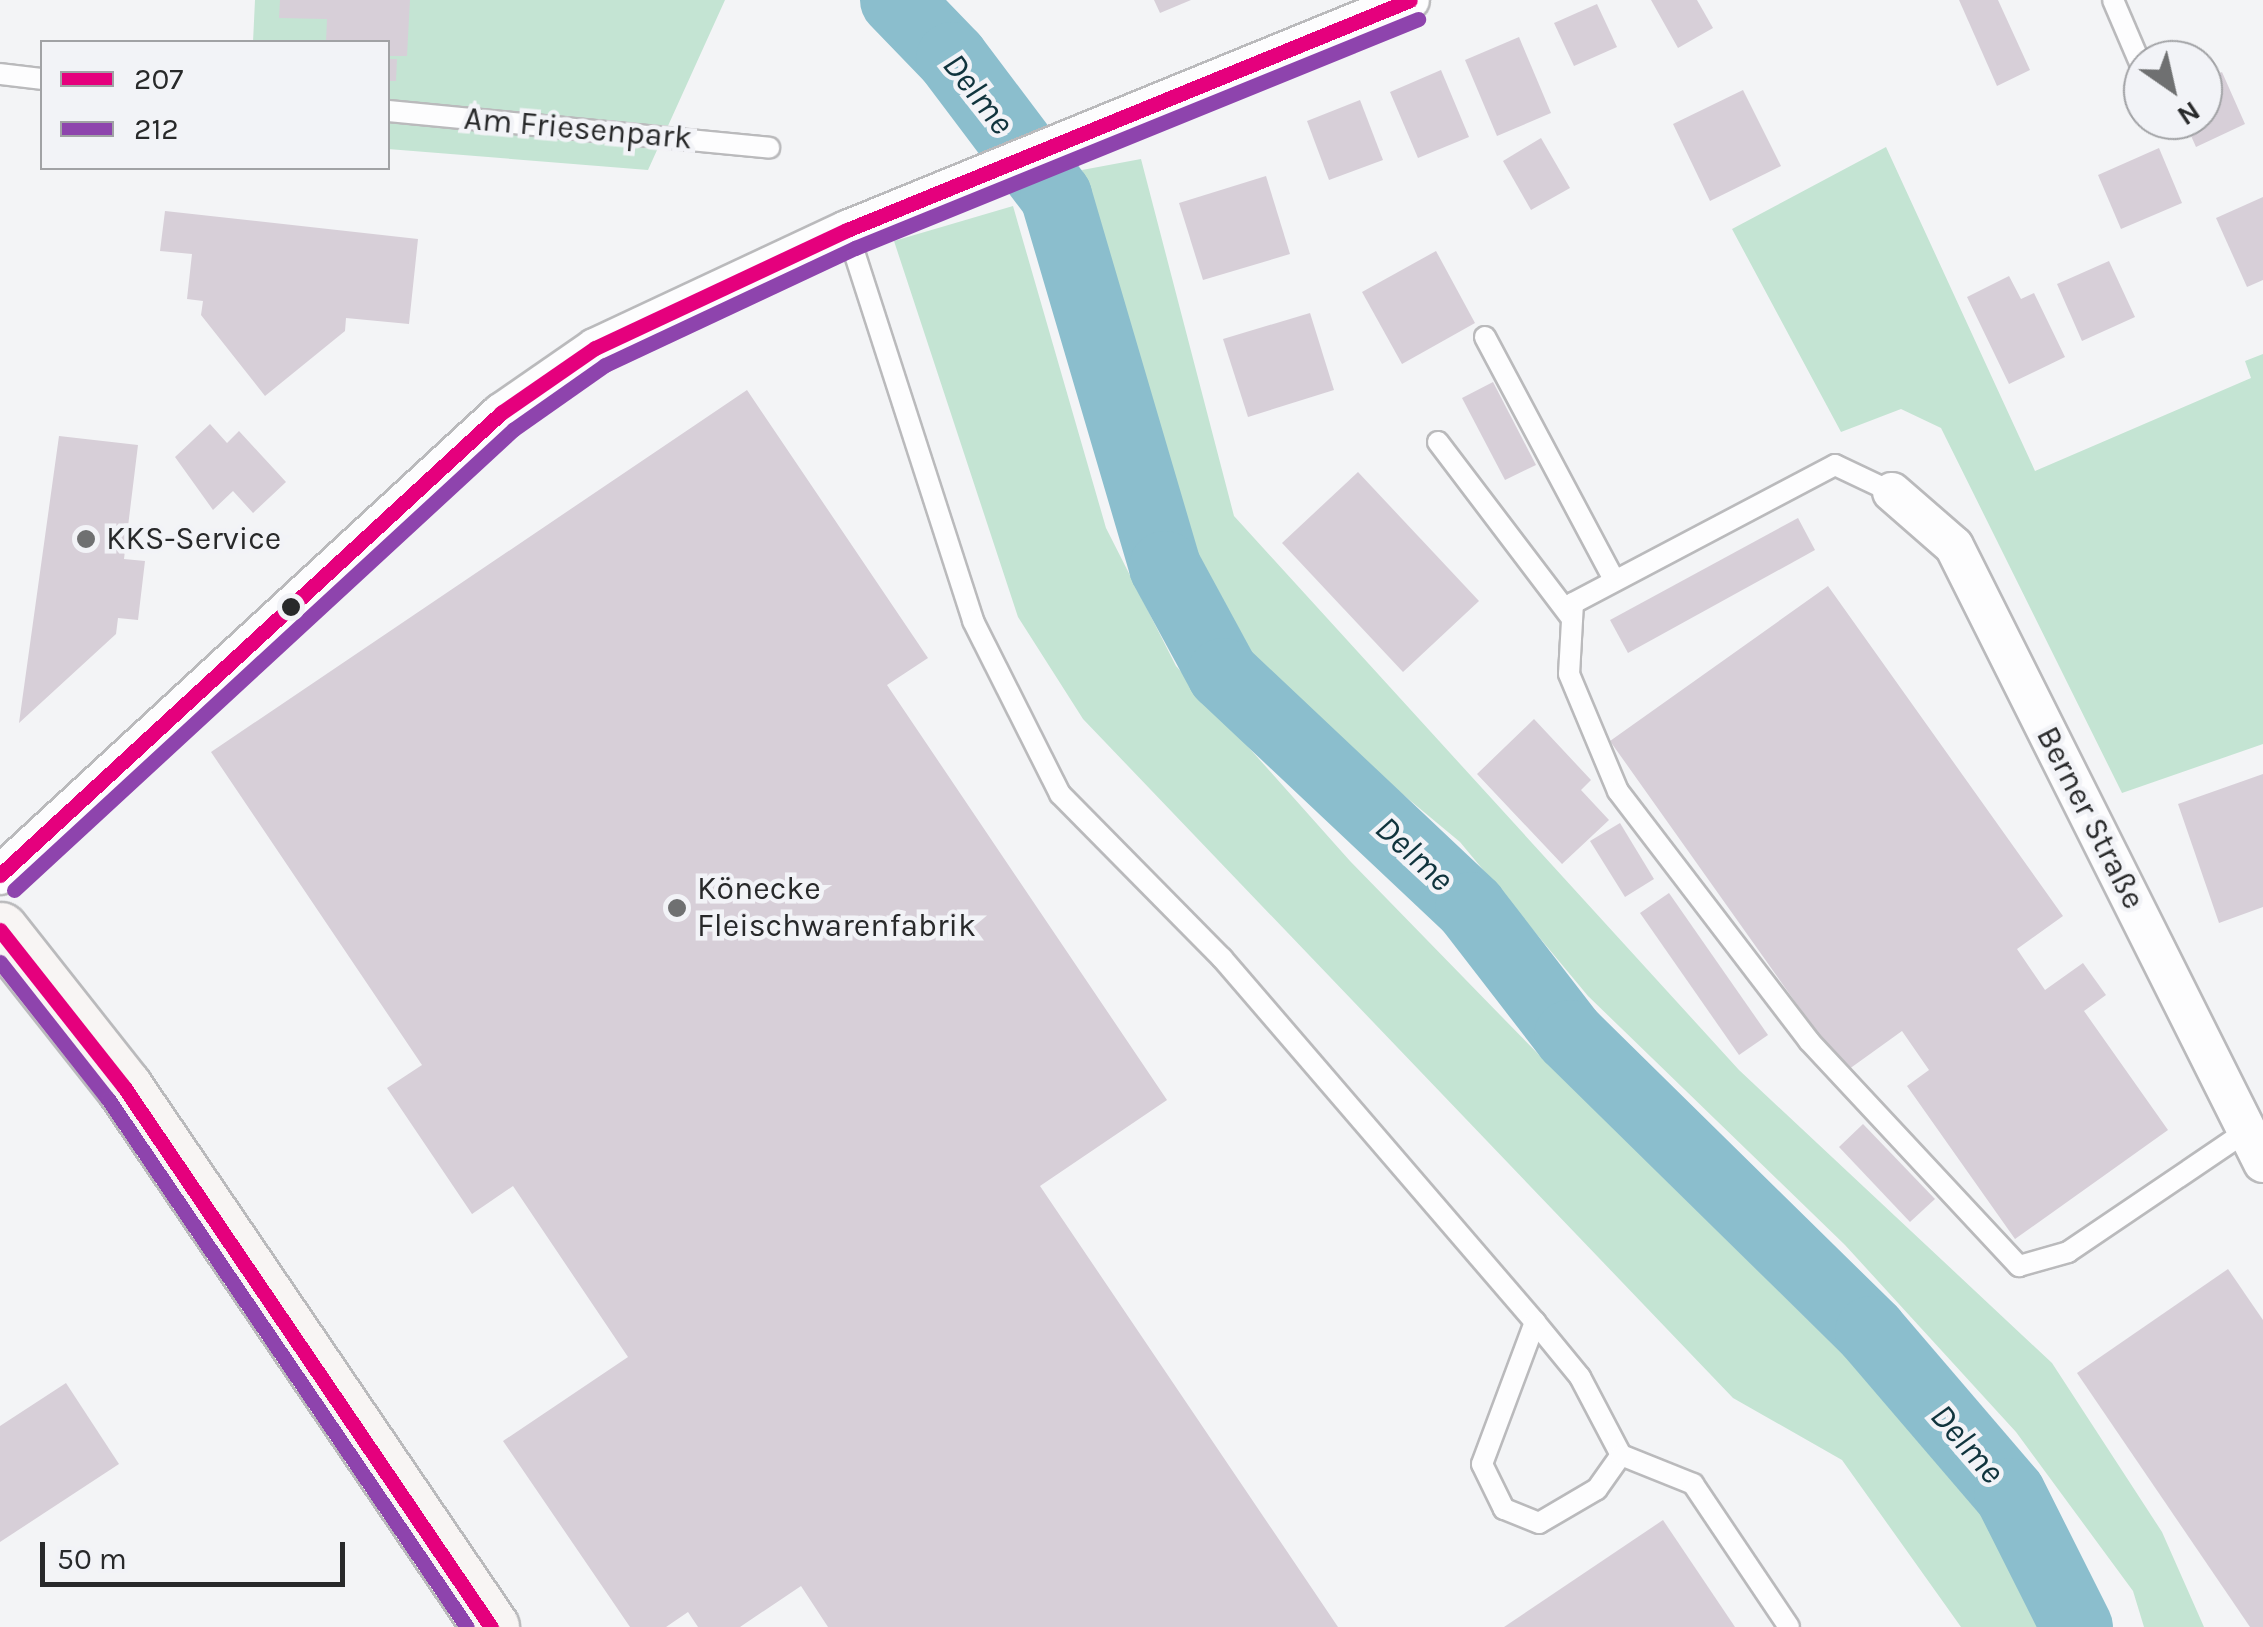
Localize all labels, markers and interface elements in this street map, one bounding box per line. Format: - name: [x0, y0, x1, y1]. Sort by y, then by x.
- legend: [40, 40, 390, 170]
- north arrow: [2123, 40, 2223, 140]
- water label: Delme: [933, 45, 1023, 143]
- text: 207: [134, 61, 183, 97]
- text: N: [2171, 94, 2206, 133]
- street label: Am Friesenpark: [462, 100, 694, 158]
- text: 212: [134, 111, 179, 147]
- place label: KKS-Service: [106, 520, 281, 558]
- marker: KKS-Service: [75, 528, 97, 550]
- unlabelled marker: [281, 597, 301, 617]
- street label: Berner Straße: [2028, 720, 2152, 916]
- water label: Delme: [1366, 807, 1462, 901]
- place label: Könecke Fleischwarenfabrik: [697, 871, 976, 946]
- marker: Könecke Fleischwarenfabrik: [666, 897, 688, 919]
- water label: Delme: [1921, 1396, 2013, 1492]
- scale bar: [45, 1522, 350, 1584]
- text: 50 m: [57, 1541, 127, 1577]

